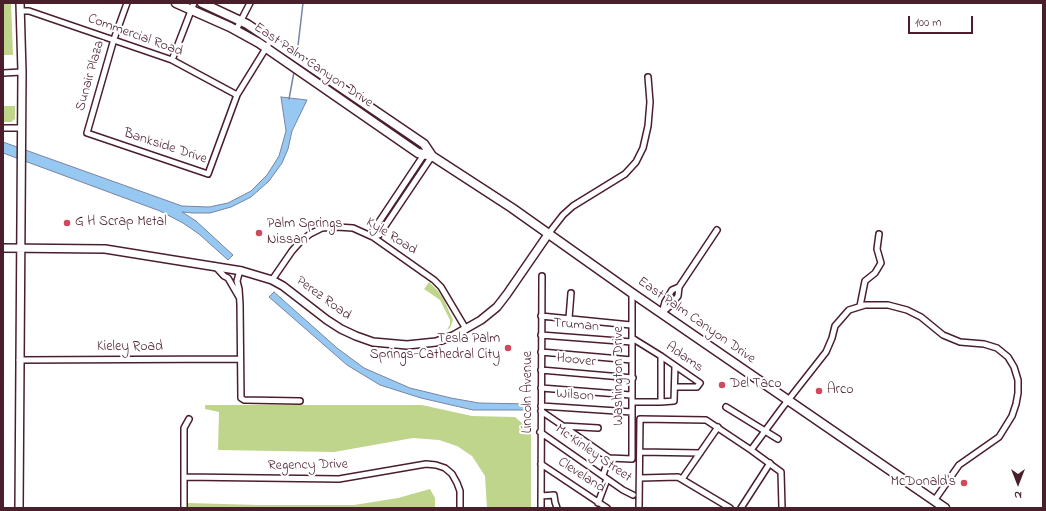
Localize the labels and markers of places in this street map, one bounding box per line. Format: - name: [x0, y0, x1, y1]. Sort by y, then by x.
- place label: G H Scrap Metal: [75, 215, 167, 231]
- place label: Palm Springs Nissan: [267, 217, 342, 250]
- marker: G H Scrap Metal: [62, 218, 72, 228]
- marker: Palm Springs Nissan: [254, 228, 264, 238]
- place label: Tesla Palm Springs-Cathedral City: [370, 332, 500, 364]
- marker: Tesla Palm Springs-Cathedral City: [503, 343, 513, 353]
- place label: Del Taco: [730, 377, 781, 393]
- marker: Del Taco: [717, 380, 727, 390]
- place label: Arco: [827, 383, 853, 399]
- marker: Arco: [814, 386, 824, 396]
- place label: McDonald's: [890, 475, 956, 491]
- marker: McDonald's: [959, 478, 969, 488]

